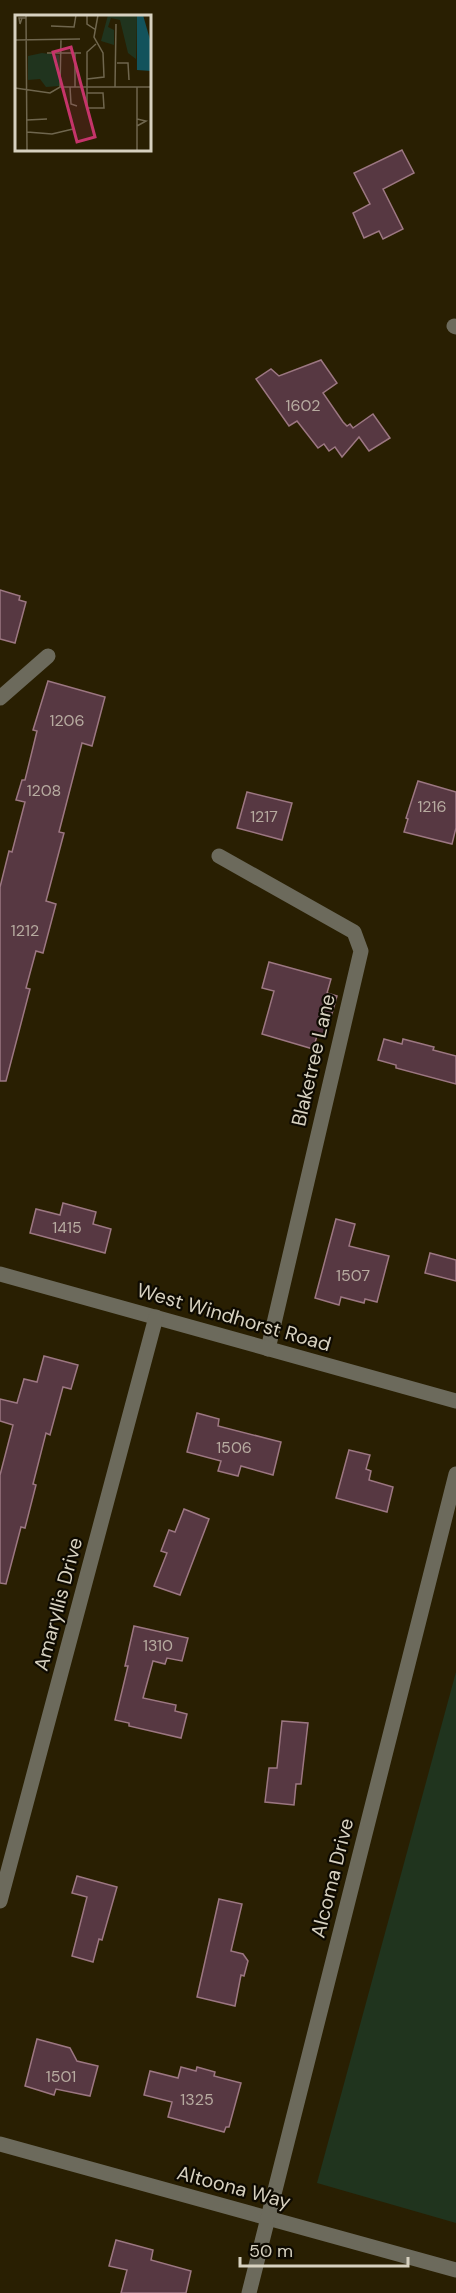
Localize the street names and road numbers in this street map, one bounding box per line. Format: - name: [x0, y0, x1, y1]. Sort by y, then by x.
- street label: Blaketree Lane: [285, 991, 341, 1129]
- street label: West Windhorst Road: [134, 1277, 334, 1357]
- street label: Amaryllis Drive: [28, 1534, 88, 1674]
- street label: Alcoma Drive: [305, 1815, 359, 1941]
- street label: Altoona Way: [174, 2159, 294, 2215]

